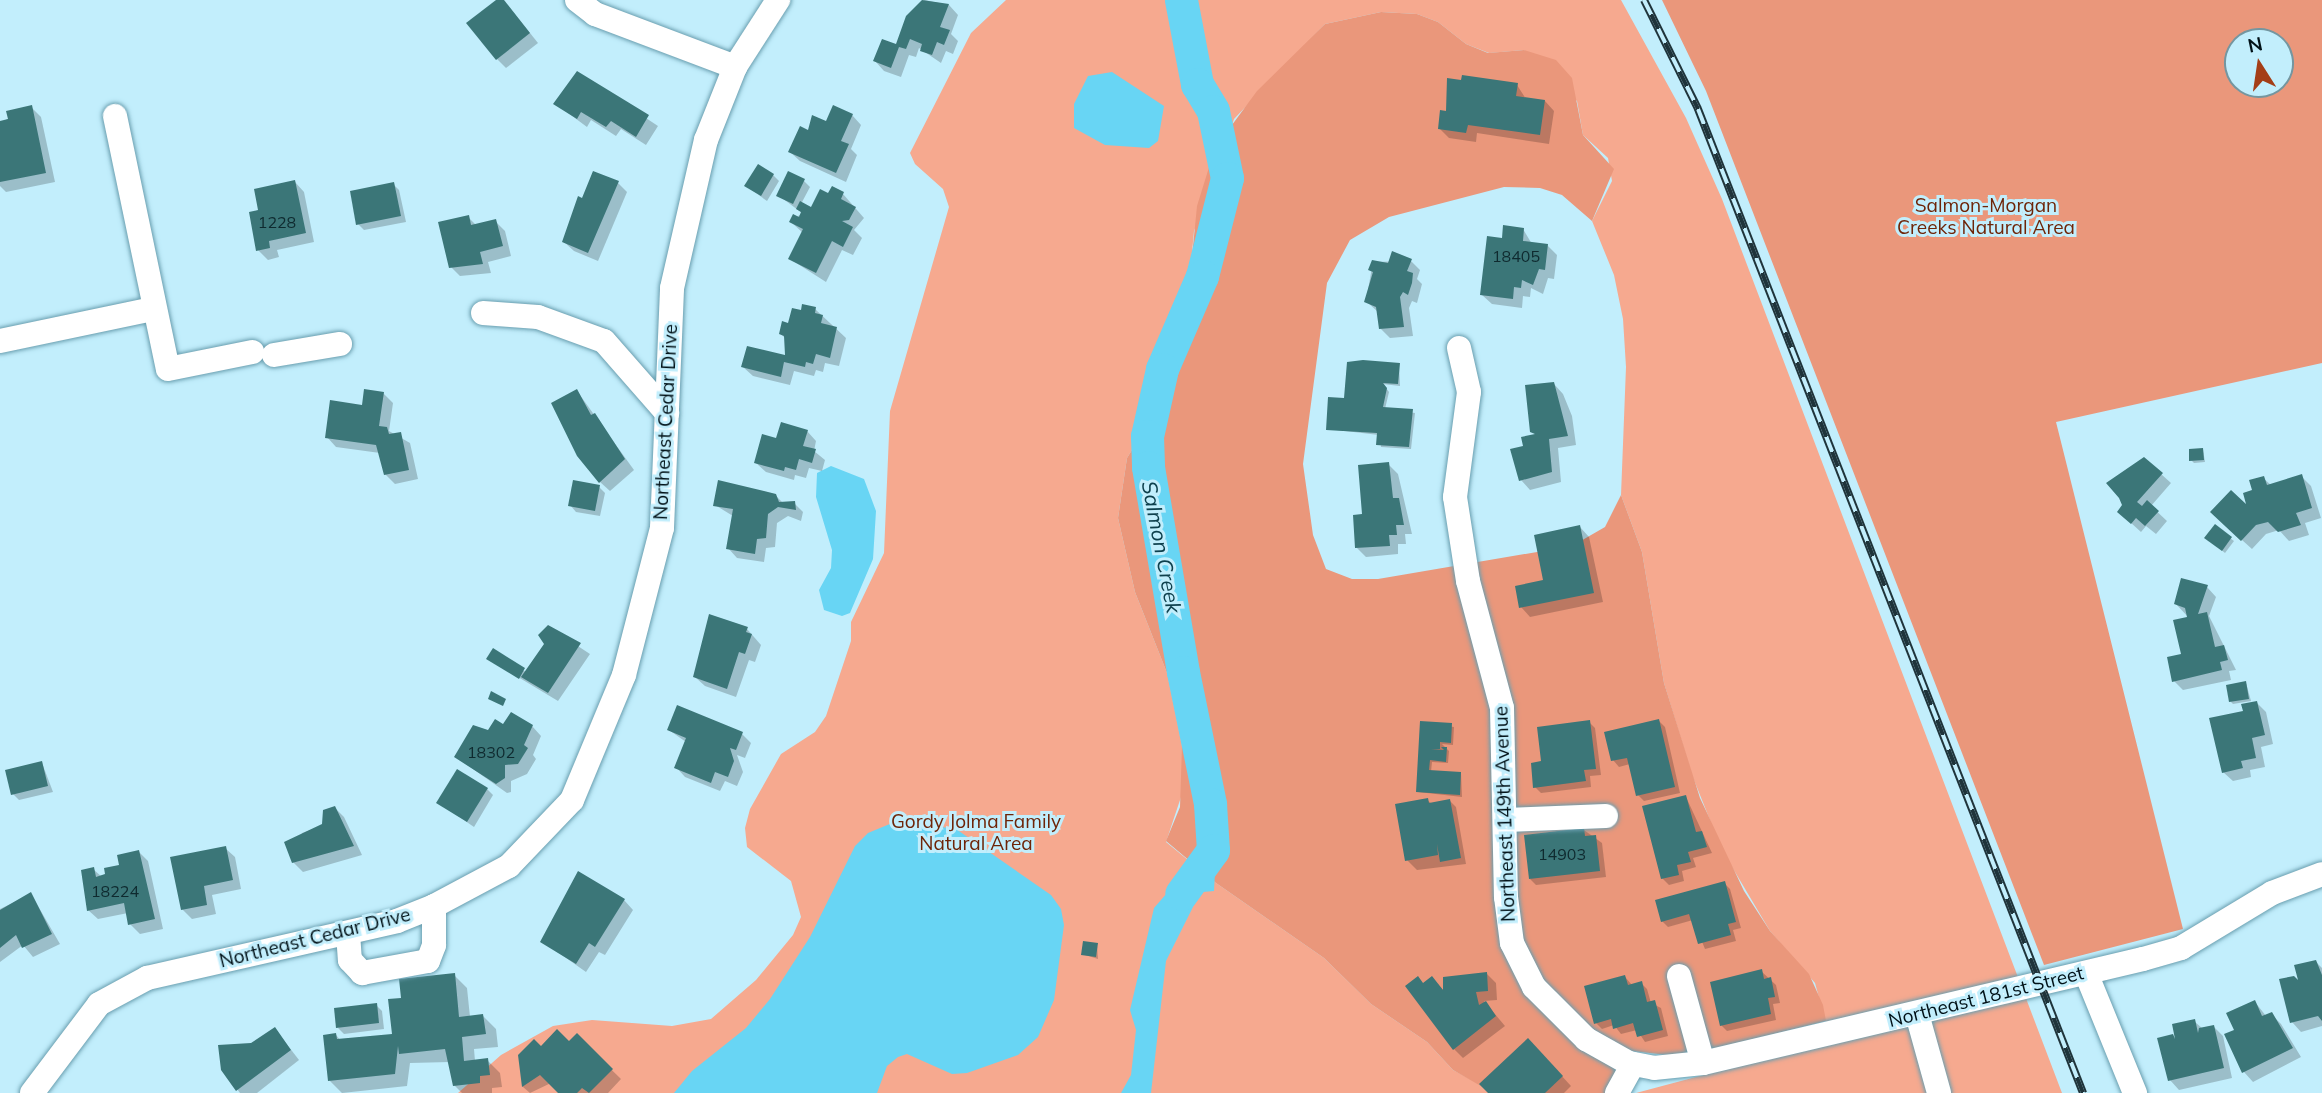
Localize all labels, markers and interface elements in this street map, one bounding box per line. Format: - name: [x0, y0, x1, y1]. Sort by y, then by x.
- north arrow: [2224, 28, 2294, 98]
- text: N: [2246, 31, 2265, 58]
- park label: Salmon-Morgan Creeks Natural Area: [1897, 195, 2075, 239]
- house number: 1228: [258, 212, 296, 232]
- house number: 18405: [1492, 246, 1540, 266]
- street label: Northeast Cedar Drive: [649, 323, 683, 521]
- water label: Salmon Creek: [1137, 479, 1187, 615]
- street label: Northeast 149th Avenue: [1490, 706, 1520, 922]
- house number: 18302: [467, 742, 515, 762]
- park label: Gordy Jolma Family Natural Area: [891, 811, 1061, 855]
- house number: 14903: [1538, 844, 1586, 864]
- house number: 18224: [91, 881, 139, 901]
- street label: Northeast Cedar Drive: [217, 903, 413, 973]
- street label: Northeast 181st Street: [1886, 962, 2086, 1032]

